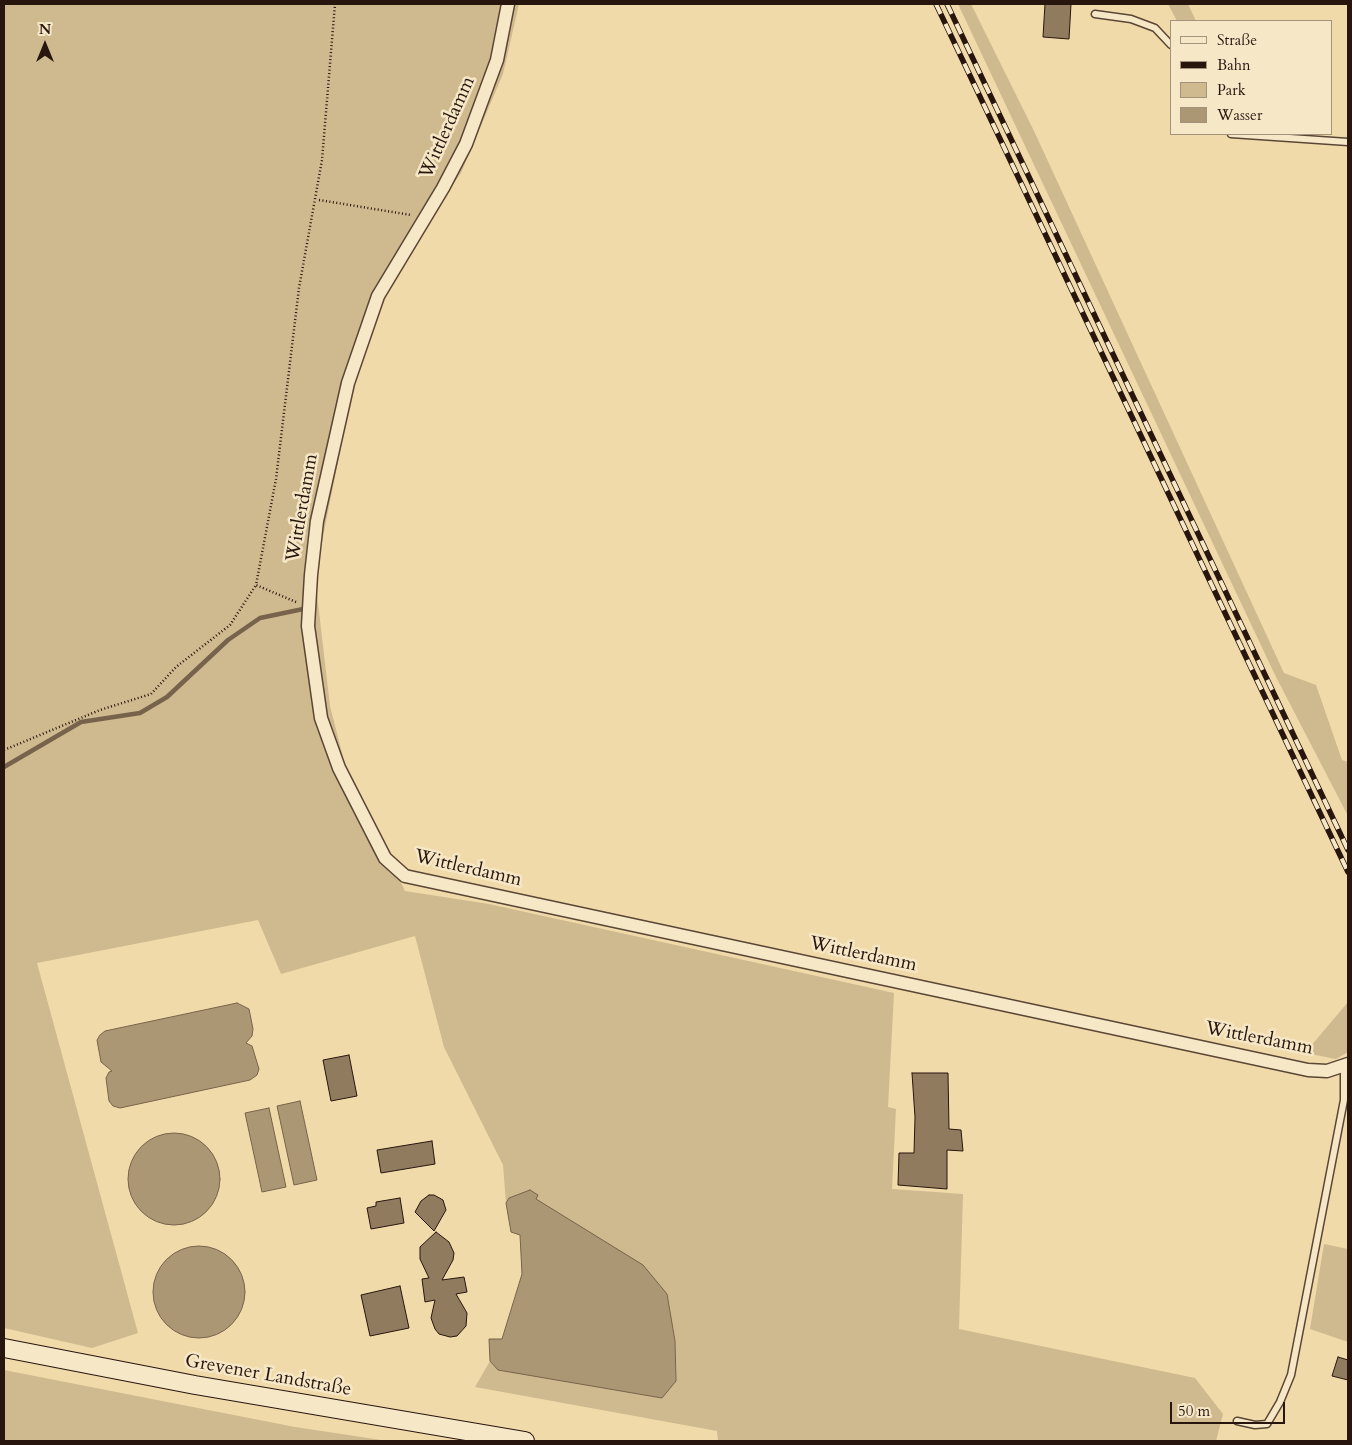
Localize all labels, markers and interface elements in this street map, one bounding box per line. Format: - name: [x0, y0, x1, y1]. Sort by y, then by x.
- north arrow: [20, 20, 70, 70]
- text: N: [39, 20, 51, 39]
- legend: [1170, 20, 1332, 135]
- text: Straße: [1217, 30, 1257, 50]
- text: Bahn: [1217, 55, 1250, 75]
- street label: Wittlerdamm: [415, 73, 481, 183]
- text: Park: [1217, 80, 1246, 100]
- text: Wasser: [1217, 105, 1262, 125]
- street label: Wittlerdamm: [282, 452, 324, 564]
- street label: Wittlerdamm: [412, 846, 524, 892]
- street label: Wittlerdamm: [807, 932, 919, 978]
- street label: Wittlerdamm: [1203, 1017, 1315, 1061]
- street label: Grevener Landstraße: [183, 1350, 353, 1402]
- scale bar: [1172, 1392, 1287, 1424]
- text: 50 m: [1178, 1401, 1210, 1421]

